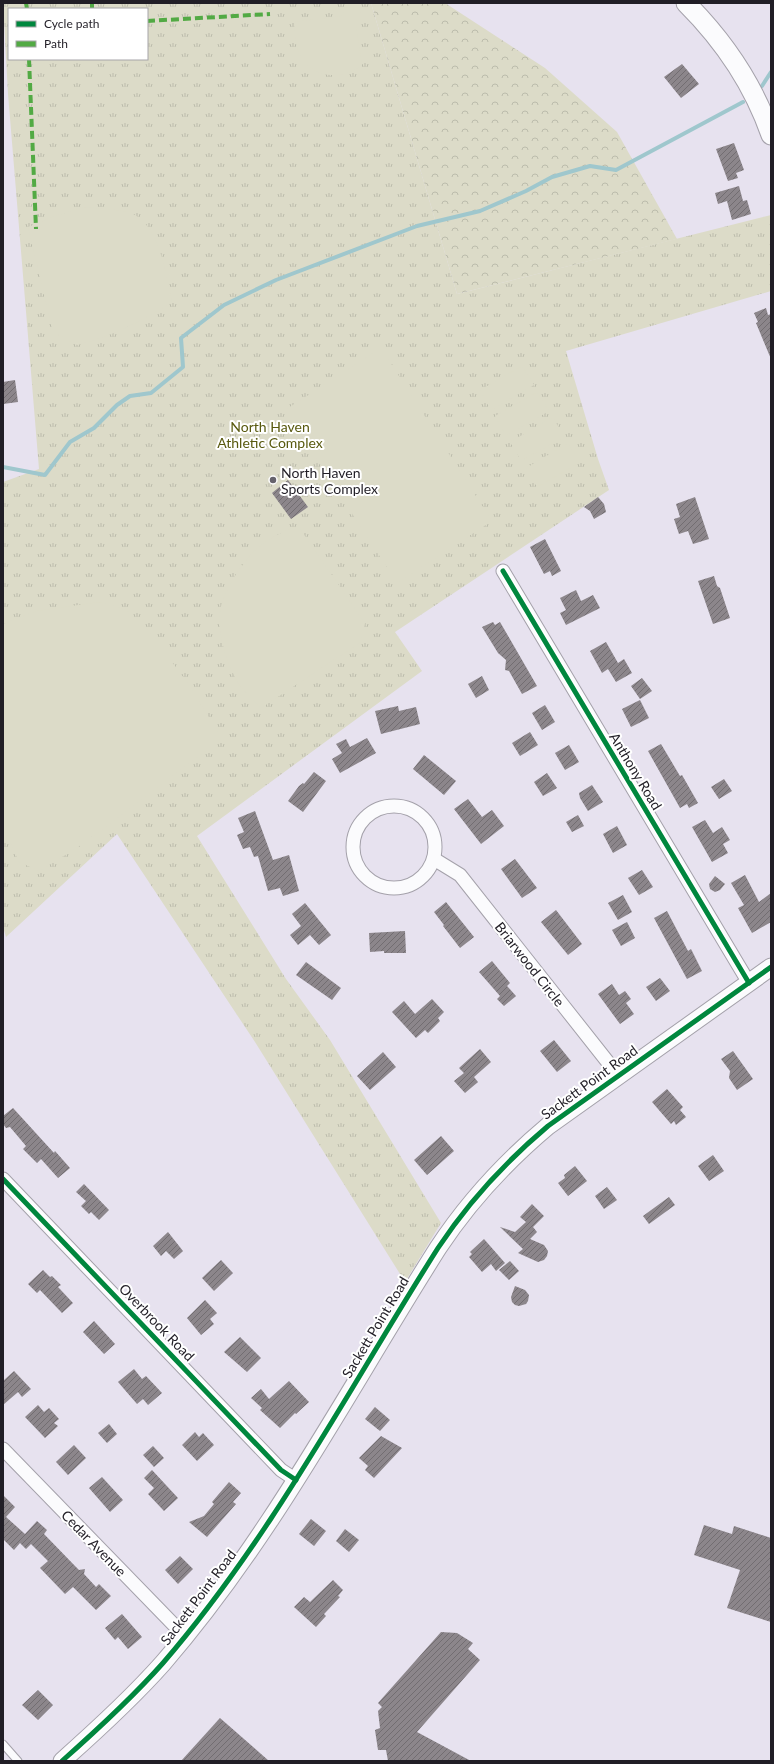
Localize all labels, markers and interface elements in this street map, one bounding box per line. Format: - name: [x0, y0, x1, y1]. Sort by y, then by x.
- legend: [8, 8, 148, 60]
- text: Cycle path: [44, 16, 99, 31]
- text: Path: [44, 36, 68, 51]
- park label: North Haven Athletic Complex: [217, 418, 323, 451]
- place label: North Haven Sports Complex: [281, 464, 378, 497]
- marker: North Haven Sports Complex: [268, 475, 278, 485]
- street label: Anthony Road: [606, 729, 666, 813]
- street label: Briarwood Circle: [492, 918, 568, 1010]
- street label: Sackett Point Road: [537, 1041, 641, 1123]
- street label: Sackett Point Road: [338, 1273, 412, 1381]
- street label: Overbrook Road: [116, 1280, 198, 1364]
- street label: Cedar Avenue: [58, 1506, 130, 1580]
- street label: Sackett Point Road: [157, 1546, 239, 1648]

